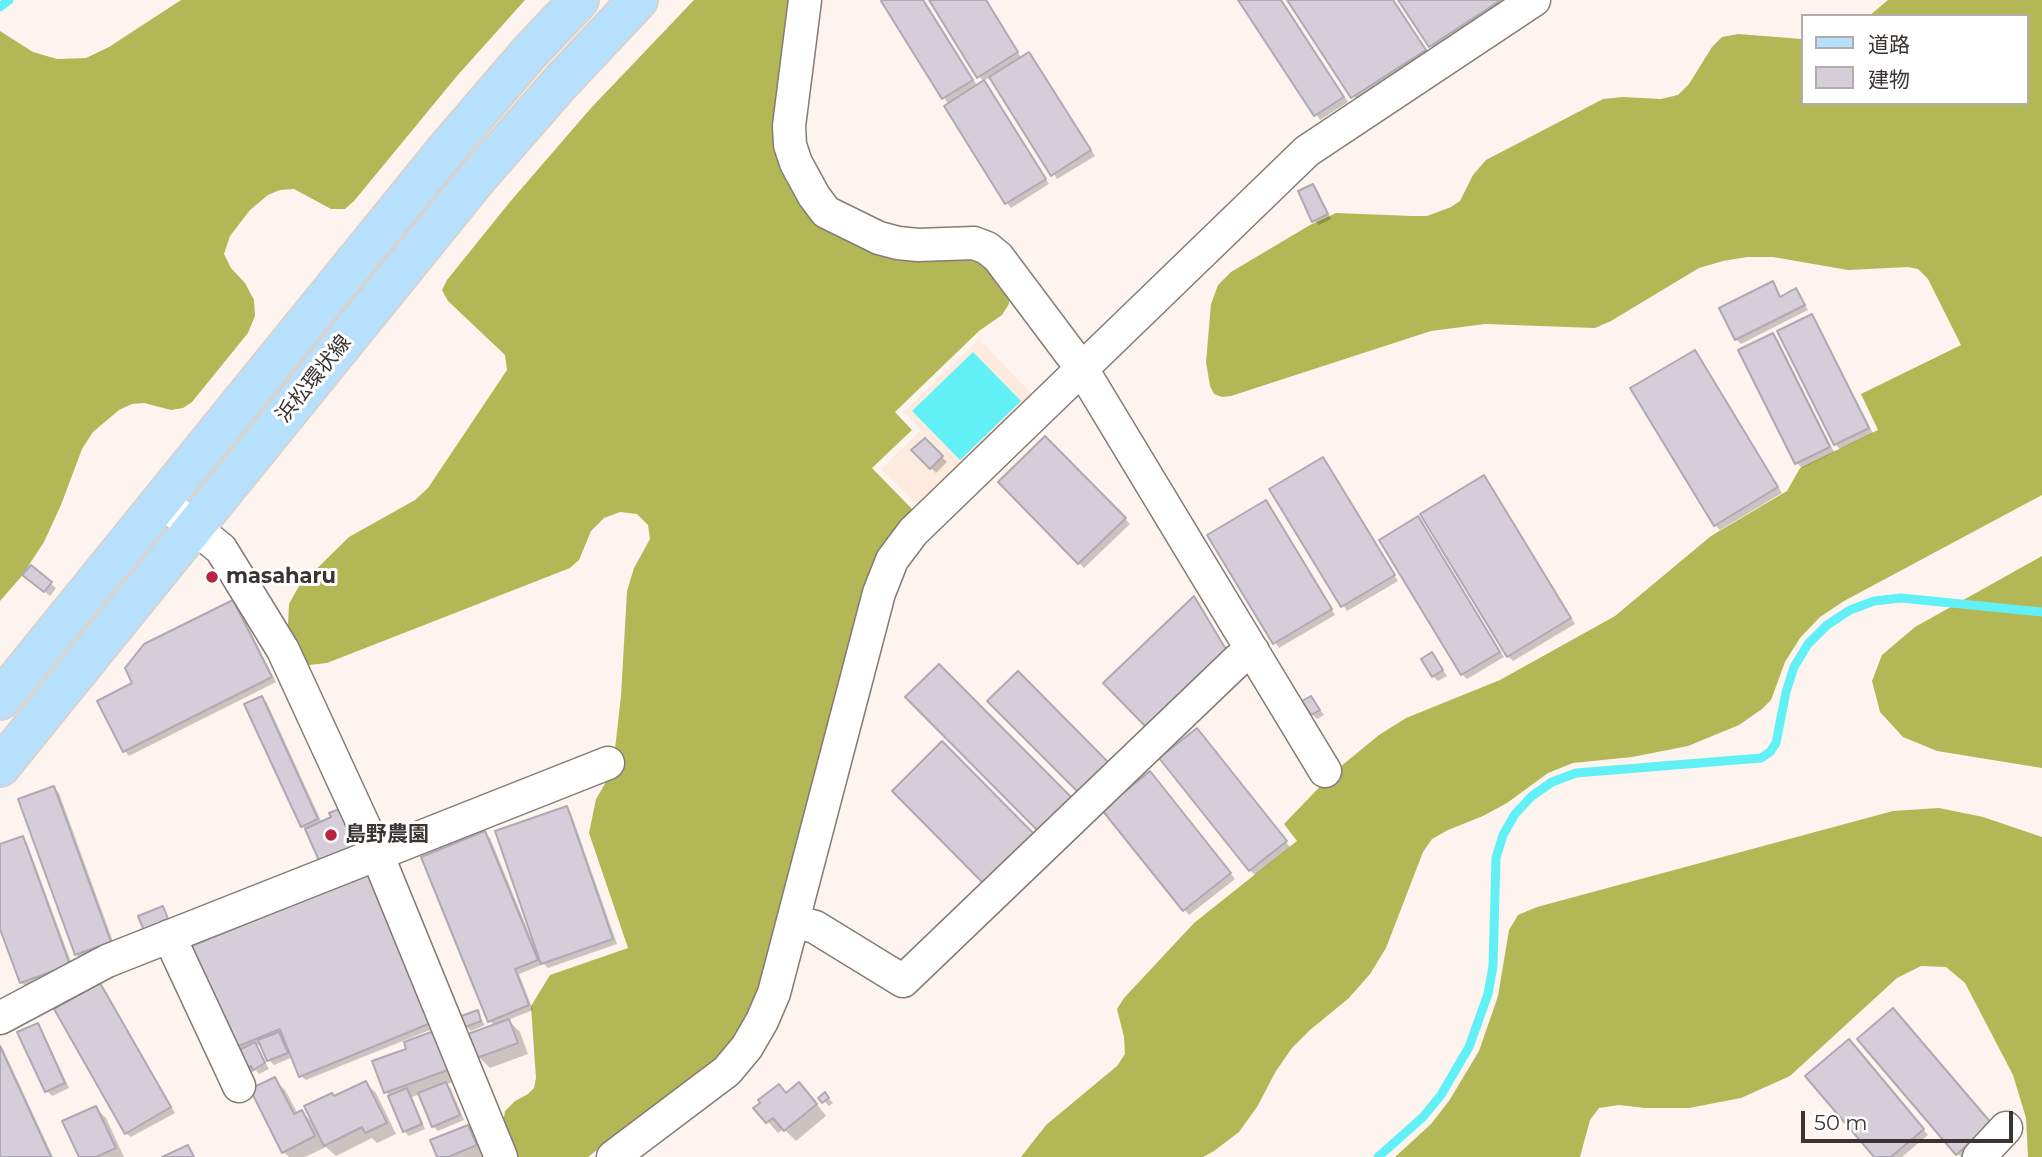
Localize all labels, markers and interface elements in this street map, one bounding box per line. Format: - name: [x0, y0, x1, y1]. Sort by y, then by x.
- legend: [1800, 14, 2028, 105]
- text: 道路: [1868, 32, 1910, 57]
- text: 建物: [1868, 67, 1910, 92]
- street label: 浜松環状線: [271, 330, 357, 428]
- place label: masaharu: [226, 564, 336, 590]
- marker: masaharu: [204, 569, 220, 585]
- place label: 島野農園: [345, 822, 429, 848]
- marker: 島野農園: [323, 827, 339, 843]
- scale bar: [1804, 1098, 2016, 1142]
- text: 50 m: [1814, 1110, 1868, 1135]

